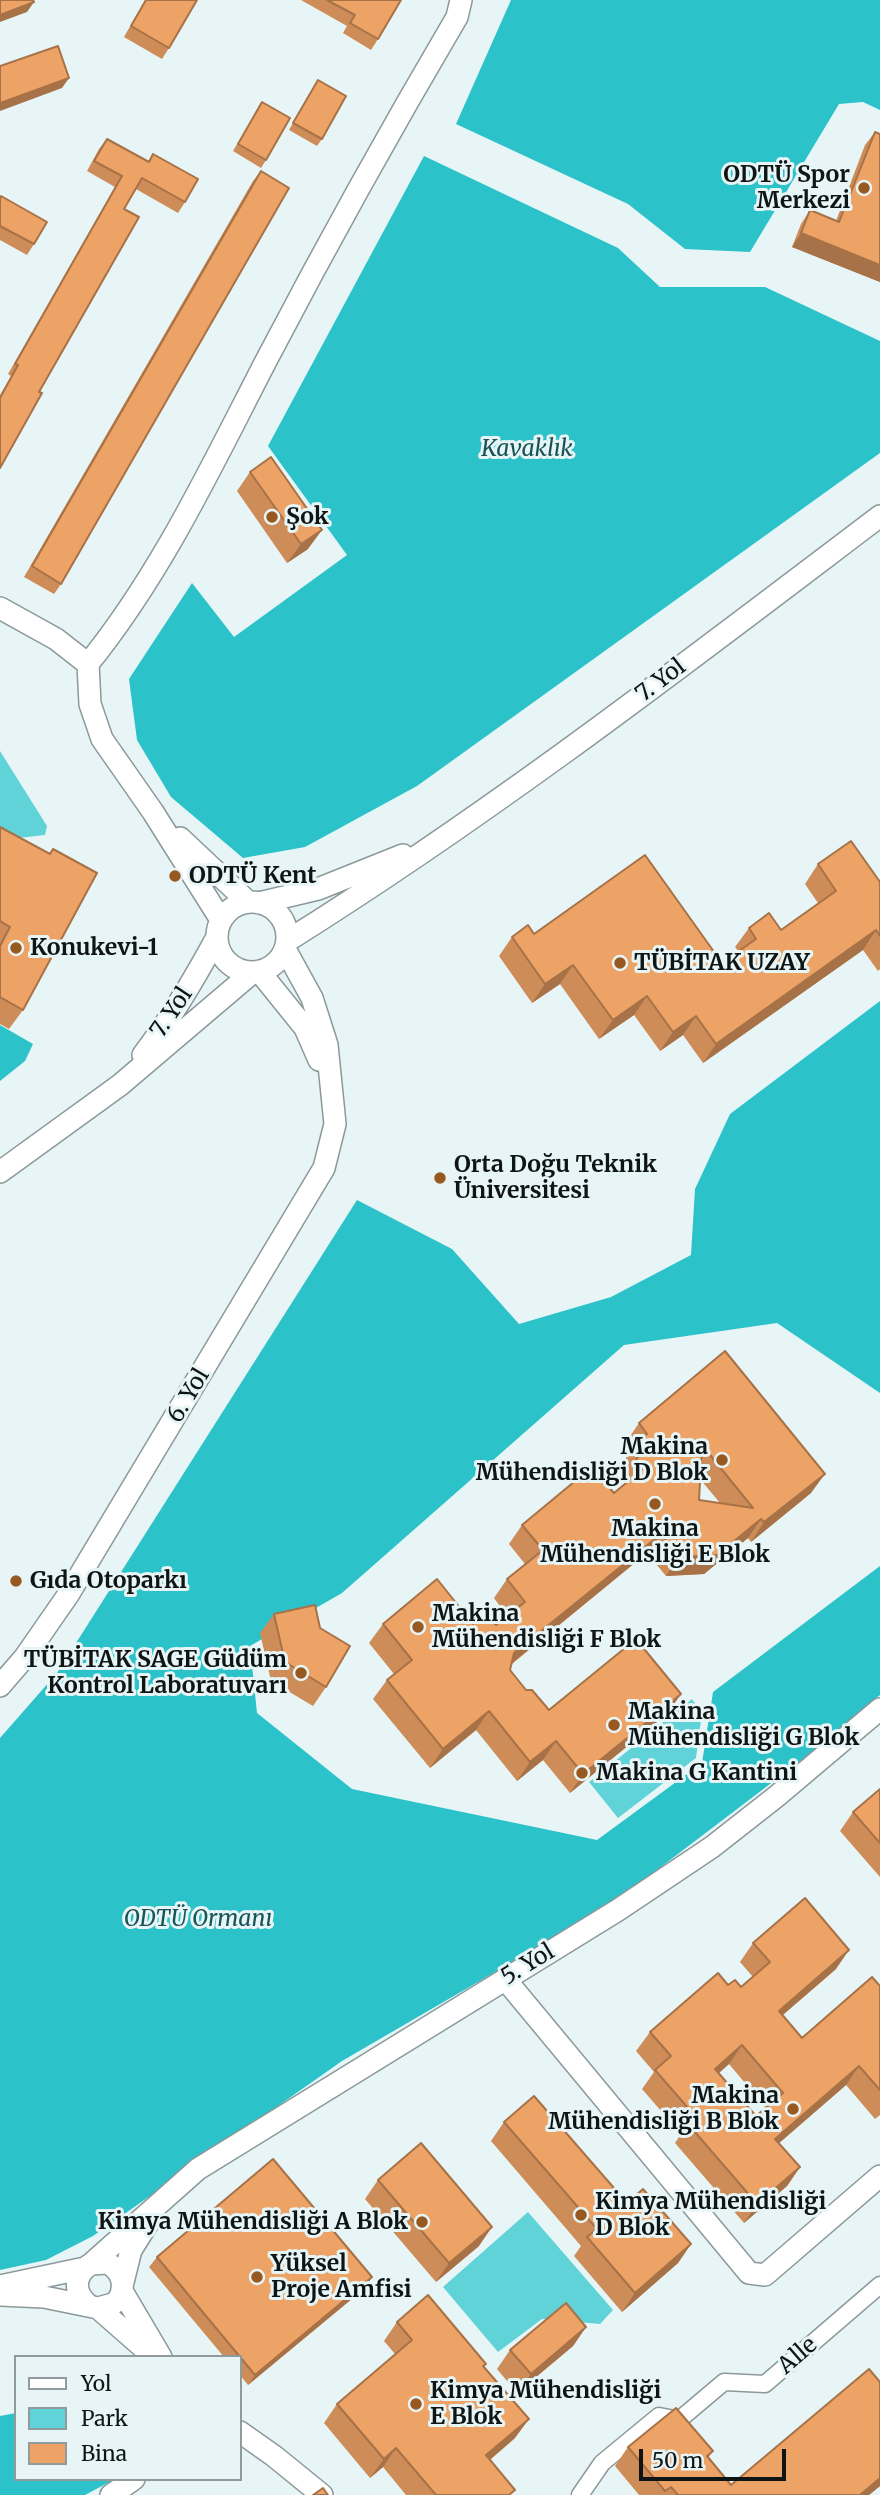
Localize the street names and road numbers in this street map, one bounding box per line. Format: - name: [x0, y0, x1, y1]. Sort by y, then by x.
- street label: 7. Yol: [631, 653, 691, 709]
- street label: 7. Yol: [145, 982, 199, 1044]
- street label: 6. Yol: [162, 1364, 216, 1428]
- street label: 5. Yol: [497, 1939, 559, 1991]
- street label: Alle: [773, 2332, 823, 2380]

